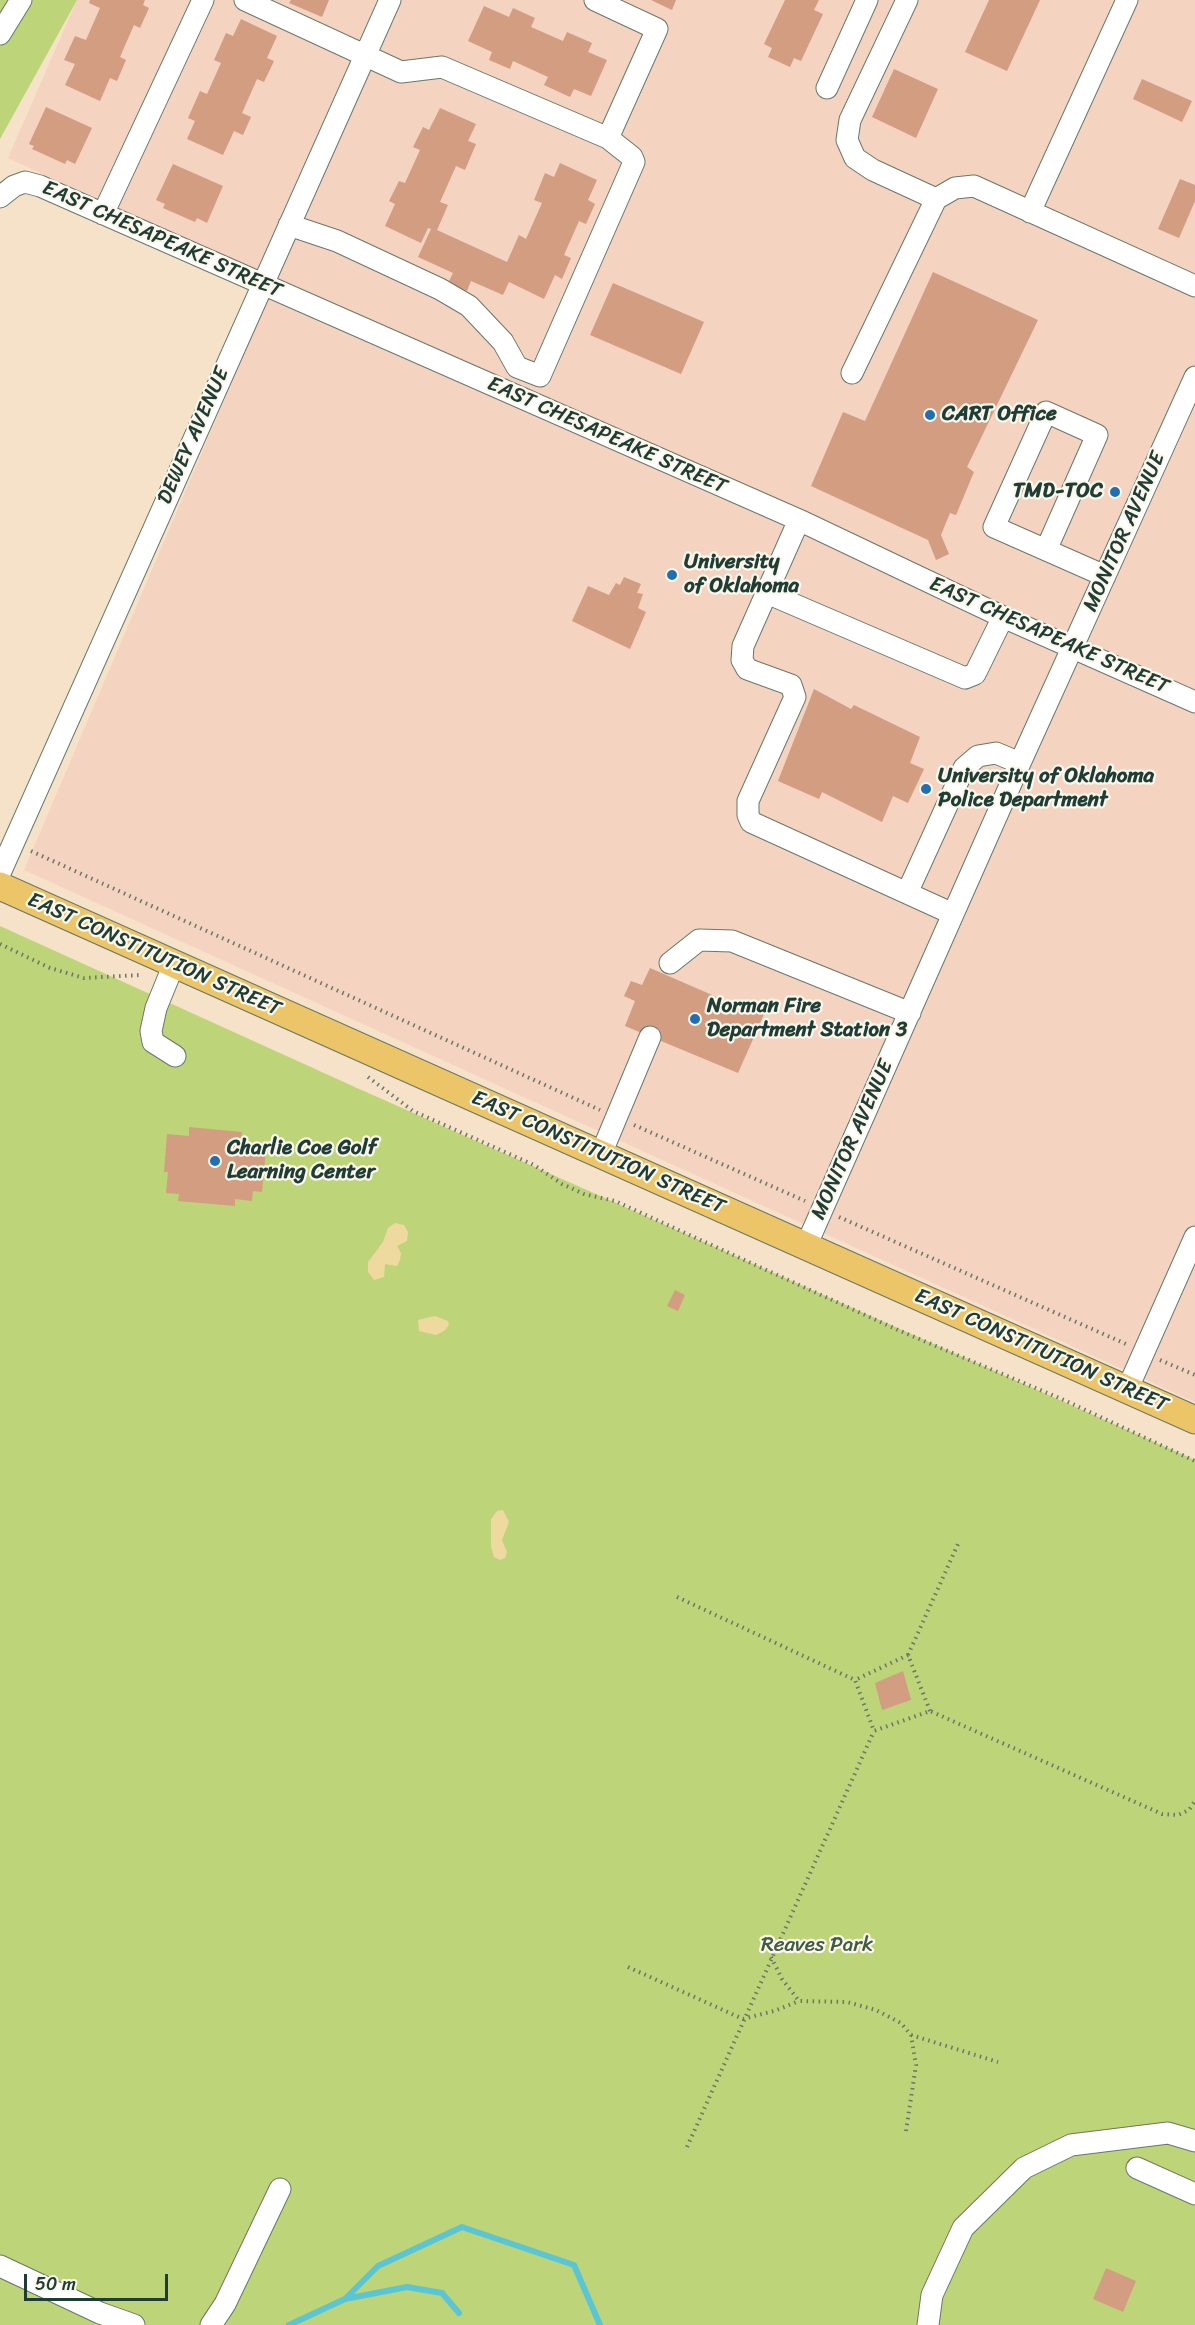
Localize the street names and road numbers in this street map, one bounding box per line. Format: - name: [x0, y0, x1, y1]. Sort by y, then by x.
- street label: EAST CHESAPEAKE STREET: [38, 176, 286, 304]
- street label: DEWEY AVENUE: [153, 364, 235, 508]
- street label: EAST CHESAPEAKE STREET: [483, 372, 731, 500]
- street label: MONITOR AVENUE: [1079, 448, 1171, 616]
- street label: EAST CHESAPEAKE STREET: [925, 572, 1173, 700]
- street label: EAST CONSTITUTION STREET: [23, 888, 285, 1022]
- street label: MONITOR AVENUE: [807, 1056, 899, 1224]
- street label: EAST CONSTITUTION STREET: [467, 1086, 729, 1220]
- street label: EAST CONSTITUTION STREET: [910, 1284, 1172, 1418]

